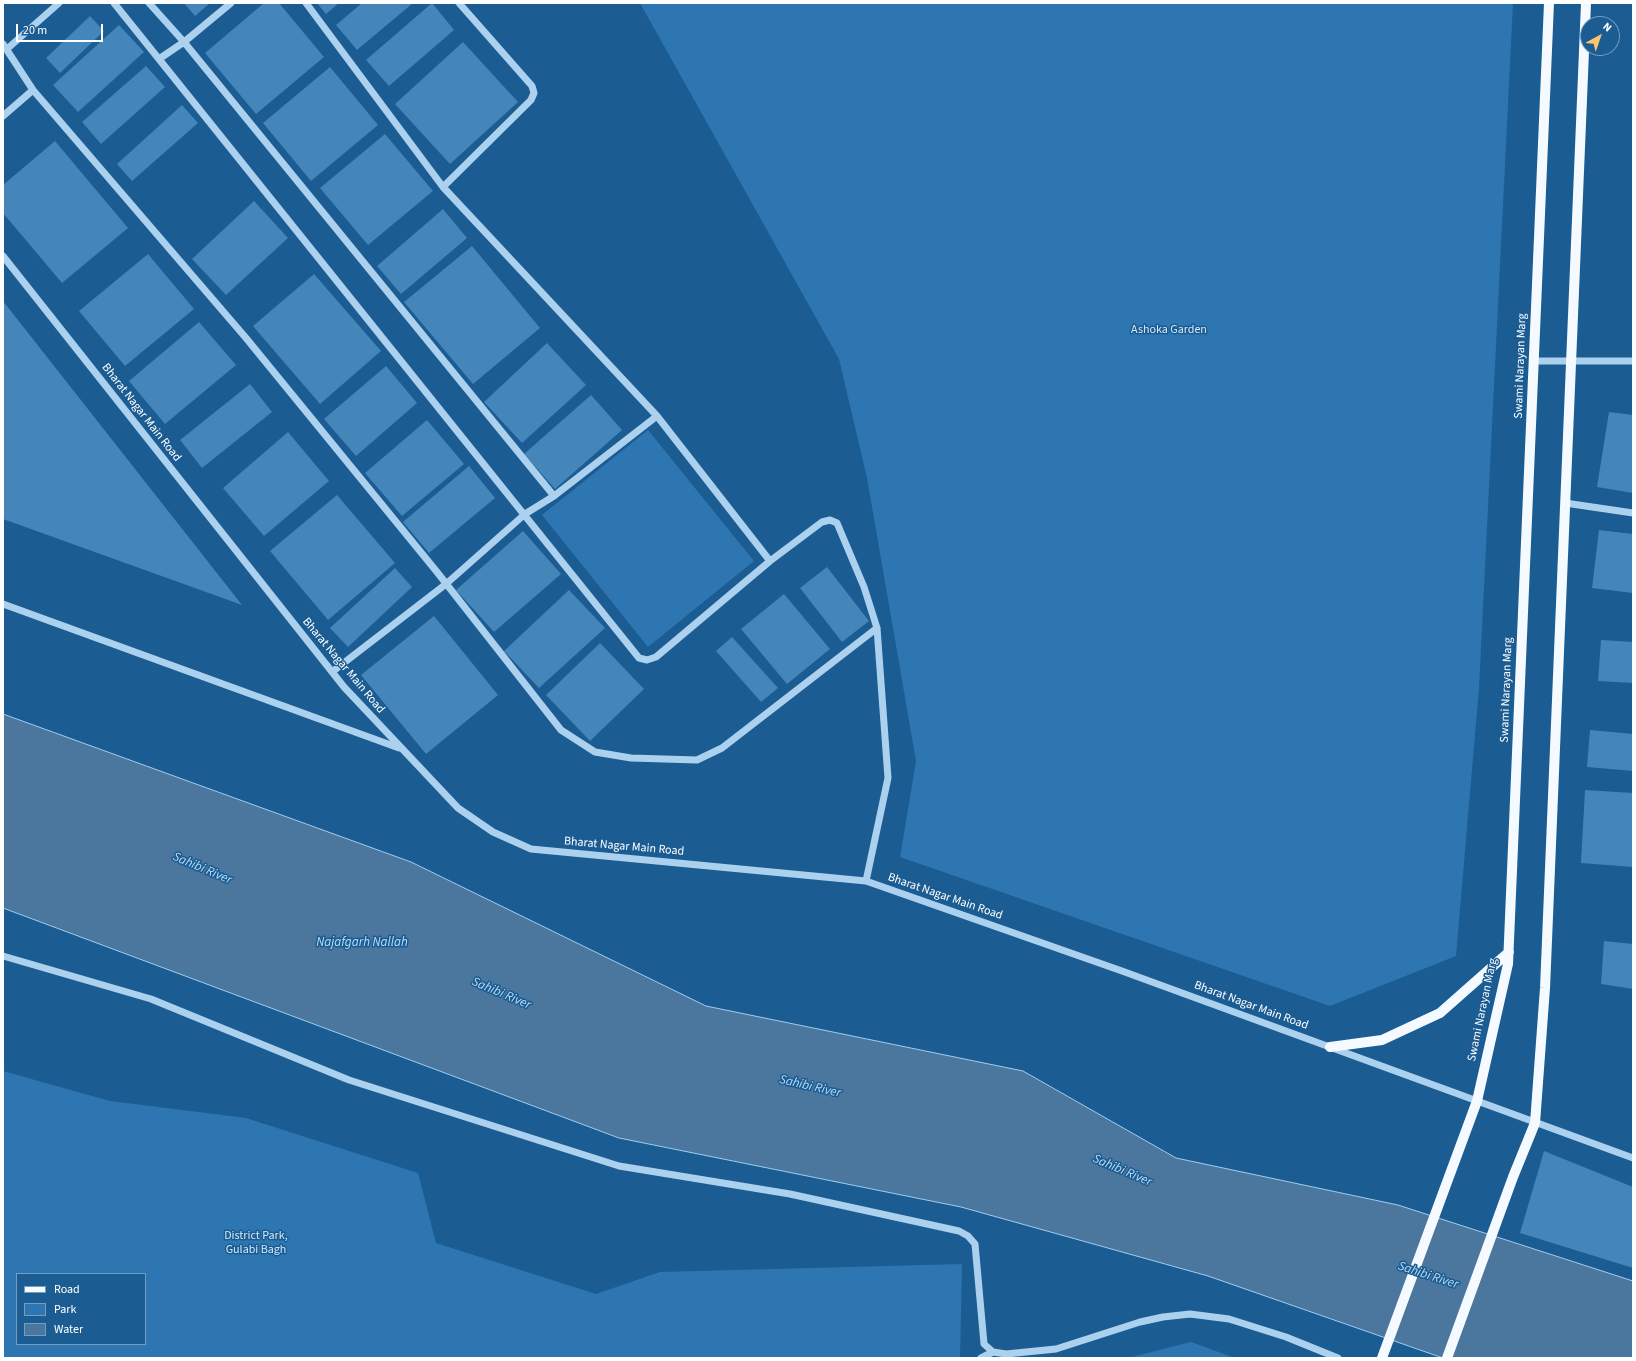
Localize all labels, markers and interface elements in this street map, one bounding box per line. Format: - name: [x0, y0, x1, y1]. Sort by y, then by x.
- scale bar: [18, 16, 105, 42]
- north arrow: [1580, 16, 1620, 56]
- text: N: [1600, 19, 1615, 35]
- text: 20 m: [23, 22, 47, 39]
- street label: Swami Narayan Marg: [1512, 313, 1530, 419]
- park label: Ashoka Garden: [1131, 323, 1207, 337]
- street label: Bharat Nagar Main Road: [98, 361, 184, 465]
- street label: Bharat Nagar Main Road: [299, 615, 387, 717]
- street label: Swami Narayan Marg: [1498, 637, 1516, 743]
- street label: Bharat Nagar Main Road: [563, 835, 685, 859]
- water label: Sahibi River: [170, 850, 234, 888]
- street label: Bharat Nagar Main Road: [886, 871, 1004, 923]
- water label: Najafgarh Nallah: [316, 935, 408, 951]
- street label: Swami Narayan Marg: [1465, 957, 1501, 1063]
- water label: Sahibi River: [469, 975, 533, 1013]
- street label: Bharat Nagar Main Road: [1192, 979, 1310, 1033]
- water label: Sahibi River: [778, 1072, 842, 1102]
- water label: Sahibi River: [1090, 1152, 1154, 1190]
- park label: District Park, Gulabi Bagh: [224, 1229, 288, 1257]
- water label: Sahibi River: [1396, 1259, 1460, 1293]
- legend: [16, 1273, 146, 1345]
- text: Road: [54, 1281, 80, 1298]
- text: Park: [54, 1301, 76, 1318]
- text: Water: [54, 1321, 83, 1338]

